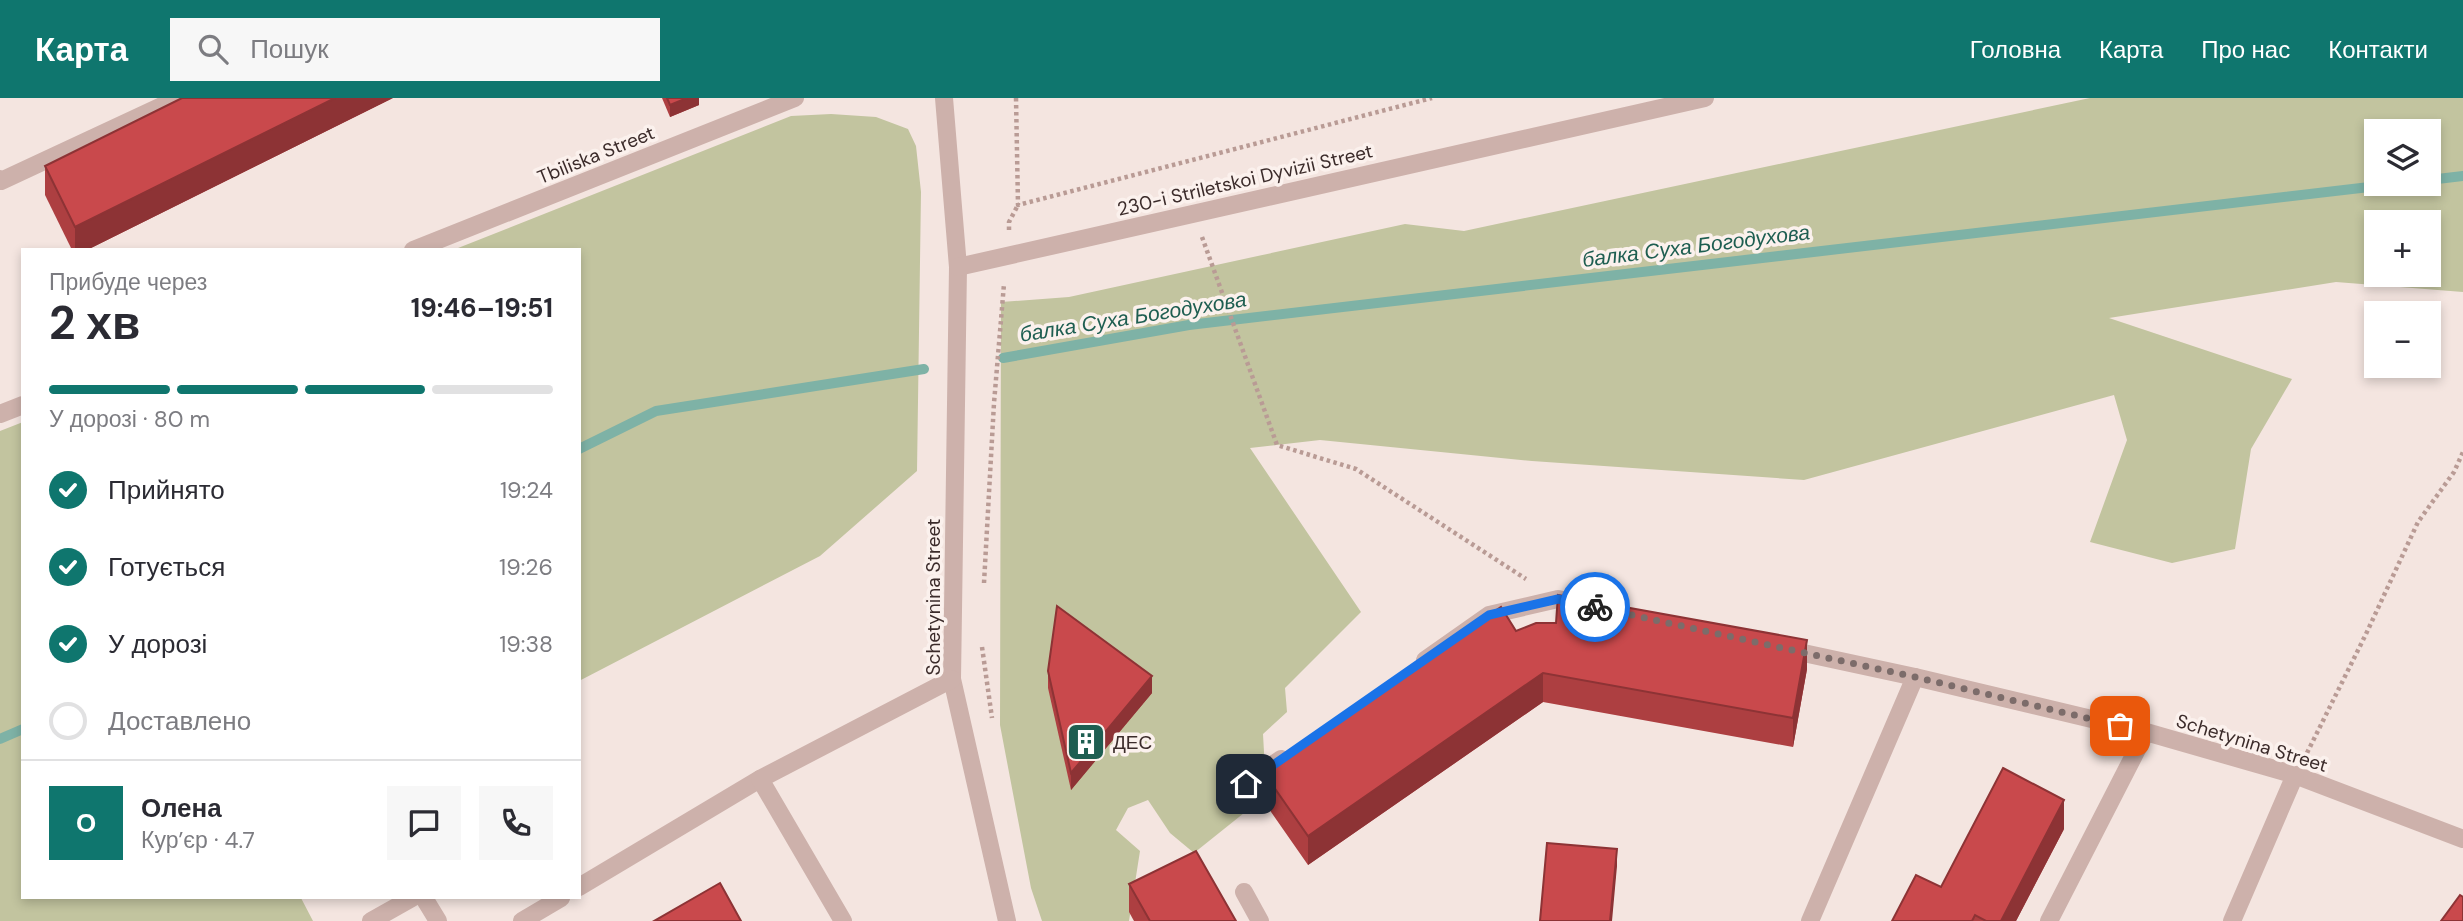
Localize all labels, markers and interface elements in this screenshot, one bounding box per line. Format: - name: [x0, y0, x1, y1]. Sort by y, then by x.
- search box: [170, 18, 660, 81]
- text: Карта: [35, 28, 128, 71]
- icon: search: [194, 30, 232, 68]
- text: Пошук: [250, 32, 329, 66]
- text: Головна: [1970, 34, 2061, 65]
- text: Карта: [2099, 34, 2163, 65]
- text: Про нас: [2201, 34, 2290, 65]
- text: Контакти: [2328, 34, 2428, 65]
- map controls: [2364, 119, 2441, 378]
- button: layers: [2364, 119, 2441, 196]
- street label: Tbiliska Street: [534, 120, 658, 190]
- street label: 230-i Striletskoi Dyvizii Street: [1115, 138, 1375, 222]
- button: +: [2364, 210, 2441, 287]
- water label: балка Суха Богодухова: [1581, 218, 1811, 274]
- text: Прибуде через: [49, 267, 207, 297]
- water label: балка Суха Богодухова: [1018, 285, 1248, 349]
- text: 19:46–19:51: [411, 291, 553, 325]
- text: 2 хв: [49, 293, 140, 353]
- button: −: [2364, 301, 2441, 378]
- text: У дорозі · 80 m: [49, 404, 210, 434]
- icon: check: [49, 471, 87, 509]
- text: Прийнято: [108, 473, 225, 507]
- text: 19:24: [500, 475, 553, 505]
- street label: Schetynina Street: [921, 519, 946, 675]
- icon: check: [49, 548, 87, 586]
- text: Готується: [108, 550, 225, 584]
- text: 19:26: [499, 552, 553, 582]
- courier: [1560, 572, 1630, 642]
- icon: bike: [1576, 588, 1614, 626]
- icon: check: [49, 625, 87, 663]
- text: У дорозі: [108, 627, 207, 661]
- text: 19:38: [499, 629, 553, 659]
- pin: [2090, 696, 2150, 756]
- text: Доставлено: [108, 704, 251, 738]
- icon: bag: [2101, 707, 2139, 745]
- street label: Schetynina Street: [2173, 708, 2331, 778]
- building icon: ДЕС: [1065, 721, 1107, 763]
- place label: ДЕС: [1113, 730, 1152, 755]
- pin: [1216, 754, 1276, 814]
- icon: home: [1227, 765, 1265, 803]
- button: chat: [387, 786, 461, 860]
- button: phone: [479, 786, 553, 860]
- text: Олена: [141, 791, 222, 825]
- text: О: [76, 806, 96, 840]
- text: Кур’єр · 4.7: [141, 825, 255, 855]

